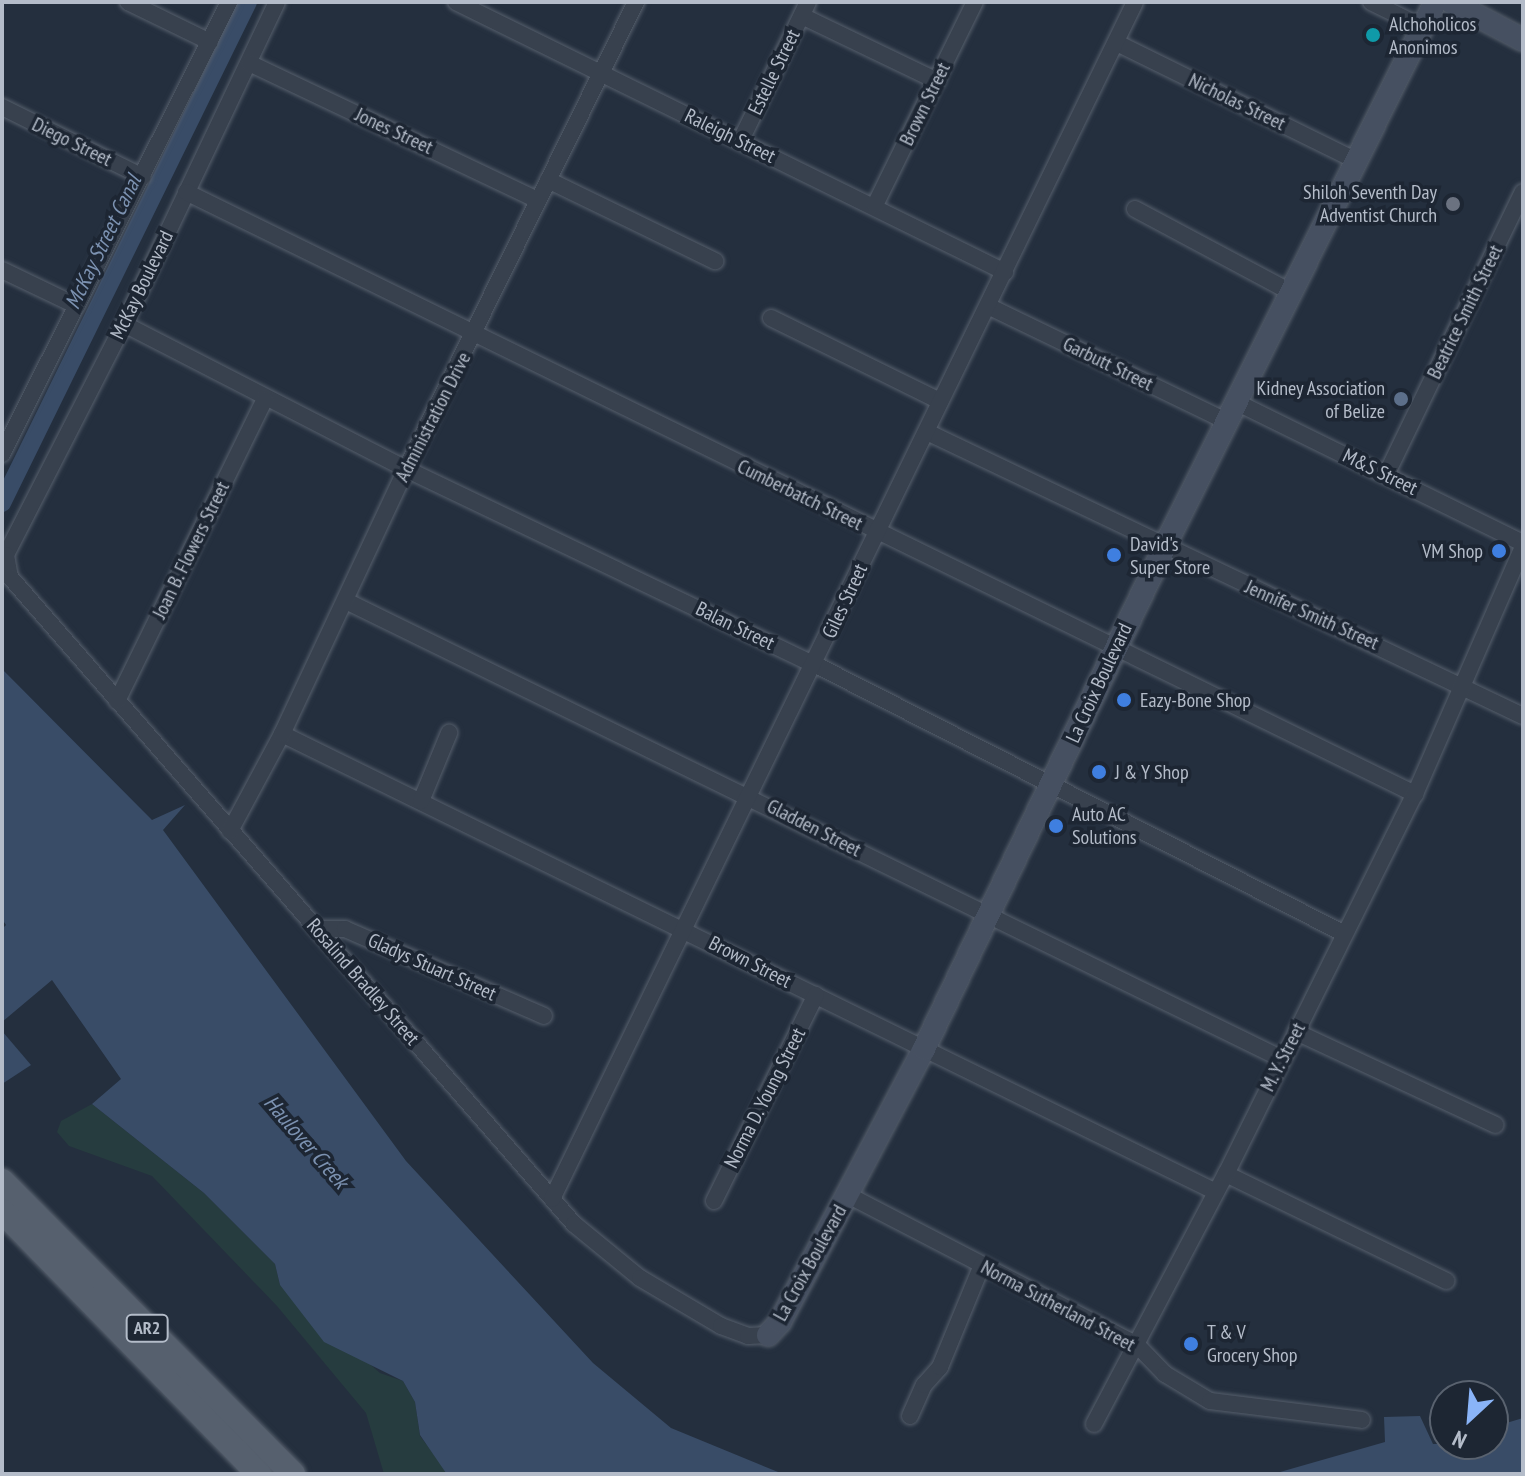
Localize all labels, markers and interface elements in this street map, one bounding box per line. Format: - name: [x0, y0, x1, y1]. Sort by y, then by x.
- place label: Alchoholicos Anonimos: [1389, 12, 1476, 59]
- street label: Estelle Street: [743, 25, 805, 119]
- marker: Alchoholicos Anonimos: [1364, 26, 1382, 44]
- street label: Brown Street: [895, 58, 955, 150]
- street label: Nicholas Street: [1185, 68, 1289, 136]
- street label: Jones Street: [351, 103, 437, 159]
- street label: Raleigh Street: [681, 104, 779, 168]
- street label: Diego Street: [28, 112, 116, 172]
- water label: McKay Street Canal: [59, 170, 147, 314]
- place label: Shiloh Seventh Day Adventist Church: [1303, 180, 1437, 227]
- marker: Shiloh Seventh Day Adventist Church: [1444, 195, 1462, 213]
- street label: McKay Boulevard: [105, 227, 179, 343]
- street label: Beatrice Smith Street: [1422, 241, 1508, 383]
- street label: Garbutt Street: [1059, 332, 1157, 396]
- street label: Administration Drive: [390, 348, 476, 486]
- place label: Kidney Association of Belize: [1255, 376, 1385, 423]
- marker: Kidney Association of Belize: [1392, 390, 1410, 408]
- street label: M&S Street: [1339, 444, 1421, 500]
- street label: Cumberbatch Street: [733, 454, 867, 536]
- street label: Joan B. Flowers Street: [147, 477, 235, 623]
- place label: David's Super Store: [1130, 532, 1210, 579]
- place label: VM Shop: [1422, 539, 1483, 563]
- marker: VM Shop: [1490, 542, 1508, 560]
- marker: David's Super Store: [1105, 546, 1123, 564]
- street label: Giles Street: [817, 560, 873, 642]
- street label: Jennifer Smith Street: [1241, 575, 1383, 655]
- street label: Balan Street: [692, 597, 778, 655]
- street label: La Croix Boulevard: [1061, 619, 1137, 747]
- place label: Eazy-Bone Shop: [1140, 688, 1251, 712]
- marker: Eazy-Bone Shop: [1115, 691, 1133, 709]
- place label: J & Y Shop: [1115, 760, 1189, 784]
- marker: J & Y Shop: [1090, 763, 1108, 781]
- street label: Gladden Street: [763, 794, 865, 862]
- place label: Auto AC Solutions: [1072, 802, 1137, 849]
- marker: Auto AC Solutions: [1047, 817, 1065, 835]
- street label: Rosalind Bradley Street: [301, 914, 425, 1050]
- street label: Gladys Stuart Street: [364, 928, 500, 1006]
- street label: Brown Street: [705, 931, 795, 993]
- street label: M. Y. Street: [1255, 1017, 1311, 1097]
- street label: Norma D. Young Street: [719, 1023, 811, 1173]
- water label: Haulover Creek: [258, 1090, 354, 1194]
- street label: La Croix Boulevard: [768, 1201, 852, 1325]
- street label: Norma Sutherland Street: [977, 1255, 1139, 1357]
- road number: AR2: [125, 1314, 169, 1342]
- place label: T & V Grocery Shop: [1207, 1320, 1298, 1367]
- marker: T & V Grocery Shop: [1182, 1335, 1200, 1353]
- north arrow: [1429, 1380, 1509, 1460]
- text: N: [1448, 1425, 1471, 1455]

